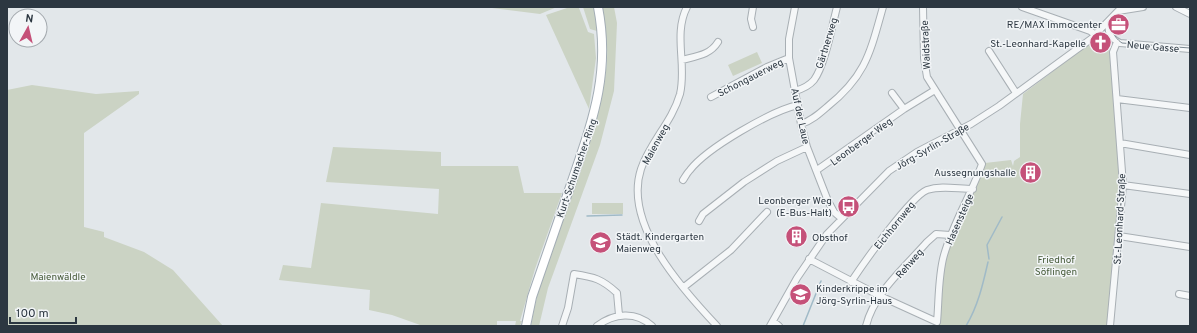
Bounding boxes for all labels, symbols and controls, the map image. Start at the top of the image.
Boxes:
north arrow [8,8,48,48]
office icon: RE/MAX Immocenter [1105,11,1131,37]
text: N [24,12,34,27]
street label: Gärtnerweg [813,16,841,71]
place label: RE/MAX Immocenter [1007,19,1102,32]
street label: Waidstraße [919,20,934,70]
church icon: St.-Leonhard-Kapelle [1088,30,1114,56]
place label: St.-Leonhard-Kapelle [990,38,1086,51]
street label: Neue Gasse [1126,39,1180,56]
street label: Schongauerweg [716,56,786,100]
street label: Auf der Laue [787,87,812,146]
street label: Leonberger Weg [828,115,896,169]
street label: Kurt-Schumacher-Ring [554,117,600,220]
street label: Jörg-Syrlin-Straße [894,121,972,174]
street label: Maienweg [640,122,673,167]
building icon: Aussegnungshalle [1018,159,1044,185]
place label: Aussegnungshalle [934,167,1016,180]
street label: St.-Leonhard-Straße [1112,173,1129,265]
street label: Hasensteige [943,192,977,247]
bus stop icon: Leonberger Weg (E-Bus-Halt) [835,193,861,219]
place label: Leonberger Weg (E-Bus-Halt) [758,195,832,220]
street label: Eichhornweg [872,199,918,253]
building icon: Obsthof [784,224,810,250]
school or university icon: Städt. Kindergarten Maienweg [588,229,614,255]
place label: Städt. Kindergarten Maienweg [616,231,704,256]
place label: Obsthof [812,232,848,245]
street label: Rehweg [894,246,927,282]
park label: Friedhof Söflingen [1035,254,1077,279]
park label: Maienwäldle [30,271,86,284]
school or university icon: Kinderkrippe im Jörg-Syrlin-Haus [788,281,814,307]
place label: Kinderkrippe im Jörg-Syrlin-Haus [816,283,893,308]
scale bar [10,299,76,325]
text: 100 m [16,306,49,322]

